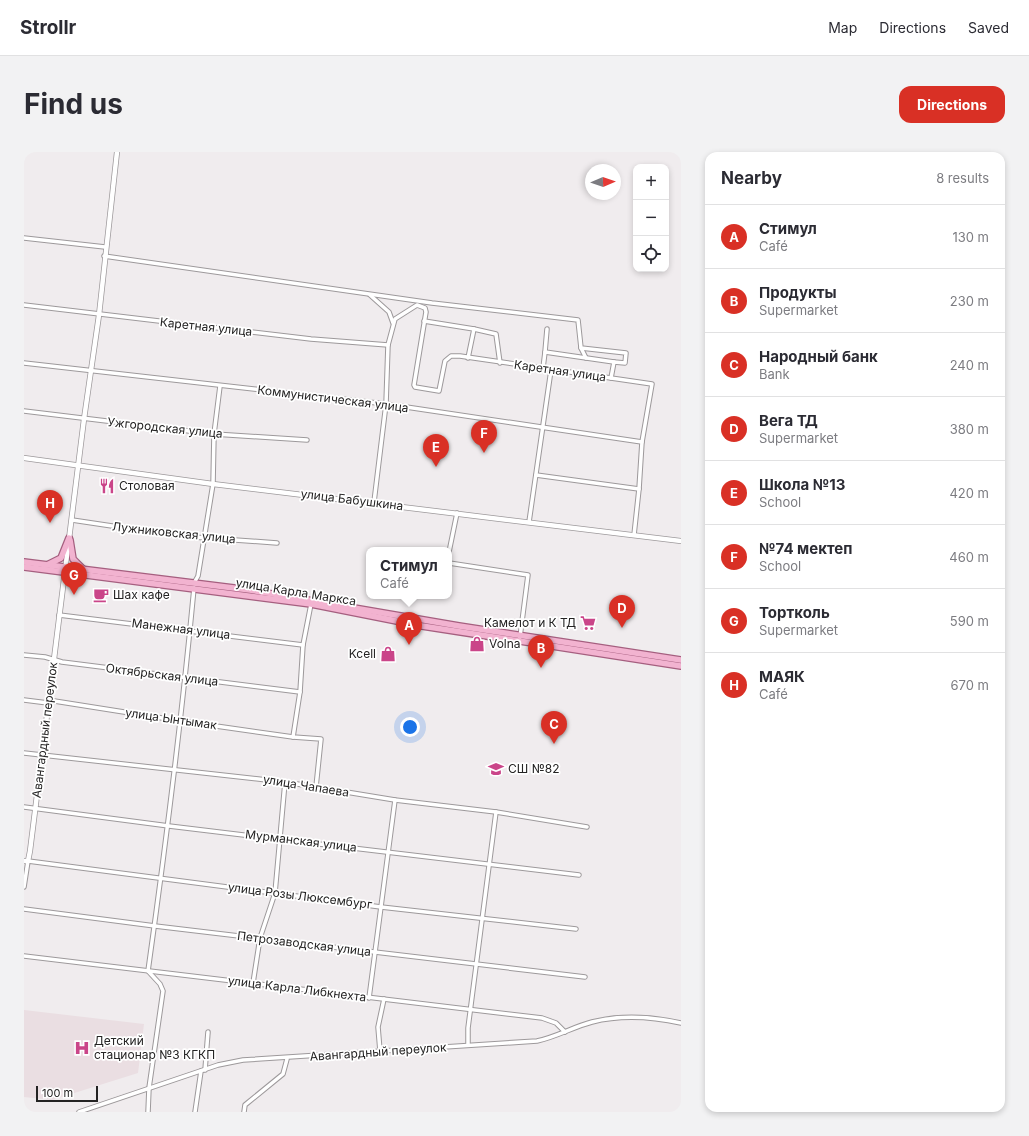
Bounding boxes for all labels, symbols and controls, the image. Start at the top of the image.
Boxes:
text: Strollr [20,16,76,39]
text: Map [828,19,857,36]
text: Directions [879,19,946,36]
text: Saved [968,19,1009,36]
button: Directions [899,86,1005,123]
text: Find us [24,87,123,121]
north arrow [585,164,621,200]
map controls [633,164,669,272]
button: + [633,164,669,200]
text: Nearby [721,168,782,188]
text: 8 results [936,170,989,186]
button: − [633,200,669,236]
text: Стимул [759,219,817,238]
text: A [729,229,739,245]
text: 130 m [952,229,989,245]
button: locate [633,236,669,272]
text: Café [759,238,788,254]
text: Продукты [759,283,837,302]
text: B [730,293,738,309]
text: 230 m [950,293,989,309]
text: Supermarket [759,302,838,318]
street label: Каретная улица [159,314,253,339]
text: Народный банк [759,347,878,366]
street label: Каретная улица [513,357,607,384]
text: C [729,357,739,373]
text: 240 m [950,357,989,373]
text: Bank [759,366,790,382]
street label: Коммунистическая улица [257,382,409,415]
text: Вега ТД [759,411,818,430]
street label: Ужгородская улица [107,414,223,441]
pin: F [471,420,497,453]
text: D [729,421,739,437]
text: 380 m [950,421,989,437]
text: Supermarket [759,430,838,446]
pin: E [423,434,449,467]
text: Школа №13 [759,475,845,494]
restaurant icon: Столовая [98,477,116,495]
place label: Столовая [119,478,175,493]
text: E [730,485,738,501]
text: 420 m [949,485,989,501]
street label: улица Бабушкина [300,486,404,513]
pin: H [37,490,63,523]
text: School [759,494,801,510]
street label: Лужниковская улица [112,519,237,546]
text: №74 мектеп [759,539,852,558]
popup [366,547,452,599]
text: F [730,549,738,565]
text: 460 m [949,549,989,565]
text: Стимул [380,556,438,575]
text: School [759,558,801,574]
pin: G [61,562,87,595]
street label: улица Карла Маркса [235,575,357,608]
text: Café [380,575,409,591]
cafe icon: Шах кафе [92,586,110,604]
place label: Шах кафе [113,587,170,602]
pin: D [609,595,635,628]
text: Тортколь [759,603,830,622]
pin: A [396,612,422,645]
text: G [729,613,739,629]
text: 590 m [950,613,989,629]
supermarket icon: Камелот и К ТД [579,614,597,632]
street label: Манежная улица [131,615,231,642]
place label: Камелот и К ТД [484,615,576,630]
text: Supermarket [759,622,838,638]
shop icon: Volna [468,635,486,653]
pin: B [528,635,554,668]
place label: Volna [489,636,521,651]
shop icon: Kcell [379,645,397,663]
place label: Kcell [349,646,376,661]
street label: Авангардный переулок [29,660,60,799]
street label: Октябрьская улица [105,660,219,689]
text: МАЯК [759,667,805,686]
text: H [729,677,739,693]
text: 670 m [951,677,989,693]
text: Café [759,686,788,702]
street label: улица Ынтымак [124,705,218,732]
pin: C [541,711,567,744]
your location [400,717,420,737]
school or university icon: СШ №82 [487,760,505,778]
place label: СШ №82 [508,761,559,776]
street label: улица Чапаева [262,771,350,800]
street label: Мурманская улица [244,826,358,855]
street label: улица Розы Люксембург [227,879,373,912]
street label: Петрозаводская улица [236,928,372,959]
street label: улица Карла Либкнехта [227,973,367,1004]
place label: Детский стационар №3 КГКП [94,1033,215,1062]
hospital icon: Детский стационар №3 КГКП [73,1039,91,1057]
street label: Авангардный переулок [309,1039,447,1064]
scale bar [36,1084,98,1103]
text: 100 m [42,1086,73,1100]

